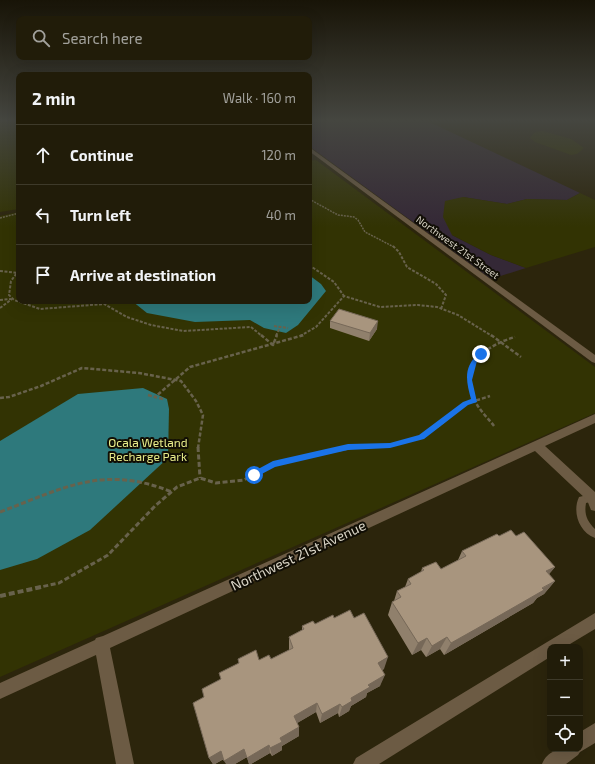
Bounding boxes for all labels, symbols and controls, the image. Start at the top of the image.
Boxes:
search box [16,16,312,60]
icon: search [30,27,52,49]
text: Search here [62,29,143,47]
text: 2 min [32,88,75,108]
text: Walk · 160 m [223,90,296,106]
icon: ahead [32,144,54,166]
text: Continue [70,146,133,164]
text: 120 m [261,147,296,163]
icon: left [32,204,54,226]
text: Turn left [70,206,131,224]
text: 40 m [266,207,296,223]
street label: Northwest 21st Street [414,213,502,281]
icon: arrive [32,264,54,286]
text: Arrive at destination [70,266,216,284]
route end [472,345,490,363]
park label: Ocala Wetland Recharge Park [108,435,188,463]
route start [245,466,263,484]
street label: Northwest 21st Avenue [228,516,368,594]
map controls [547,644,583,752]
button: + [547,644,583,680]
button: − [547,680,583,716]
button: locate [547,716,583,752]

